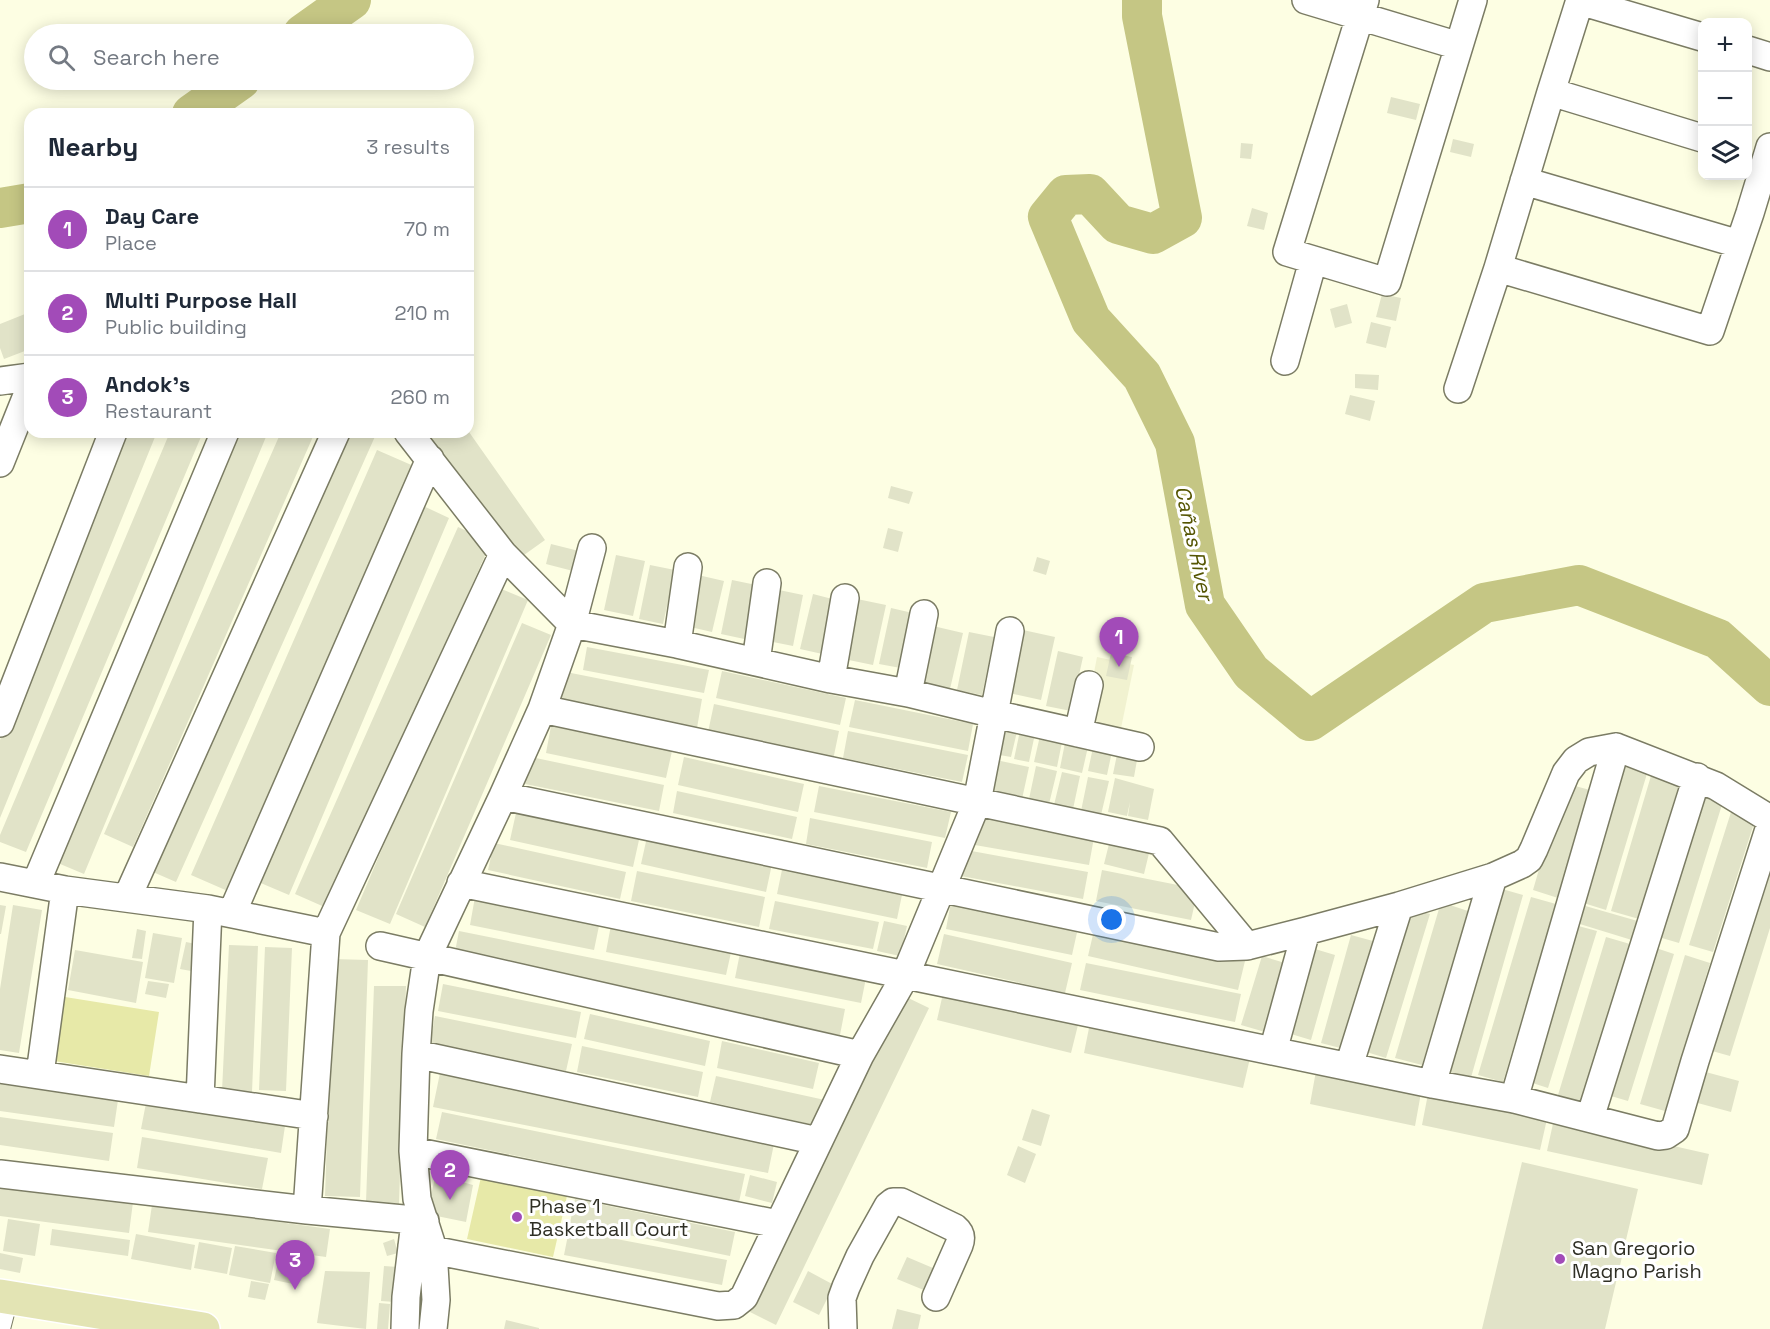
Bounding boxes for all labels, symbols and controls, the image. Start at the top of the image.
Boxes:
map controls [1698,18,1752,180]
button: + [1698,18,1752,72]
search box [24,24,474,90]
icon: search [45,41,78,74]
text: Search here [93,43,220,71]
button: − [1698,72,1752,126]
button: layers [1698,126,1752,180]
text: Nearby [48,130,138,164]
text: 3 results [366,134,450,160]
text: Day Care [105,202,199,230]
text: 1 [63,216,72,242]
text: 70 m [404,216,450,242]
text: Place [105,230,157,256]
text: Multi Purpose Hall [105,286,297,314]
text: 2 [62,300,73,326]
text: 210 m [394,300,450,326]
text: Public building [105,314,247,340]
text: Andok's [105,370,190,398]
text: 3 [61,384,74,410]
text: 260 m [391,384,450,410]
text: Restaurant [105,398,212,424]
water label: Cañas River [1169,483,1220,605]
pin: 1 [1100,618,1138,667]
your location [1097,905,1126,934]
pin: 2 [430,1150,470,1200]
place label: Phase 1 Basketball Court [529,1193,689,1242]
marker: Phase 1 Basketball Court [510,1210,524,1224]
place label: San Gregorio Magno Parish [1572,1235,1702,1284]
pin: 3 [276,1240,314,1290]
marker: San Gregorio Magno Parish [1553,1252,1567,1266]

